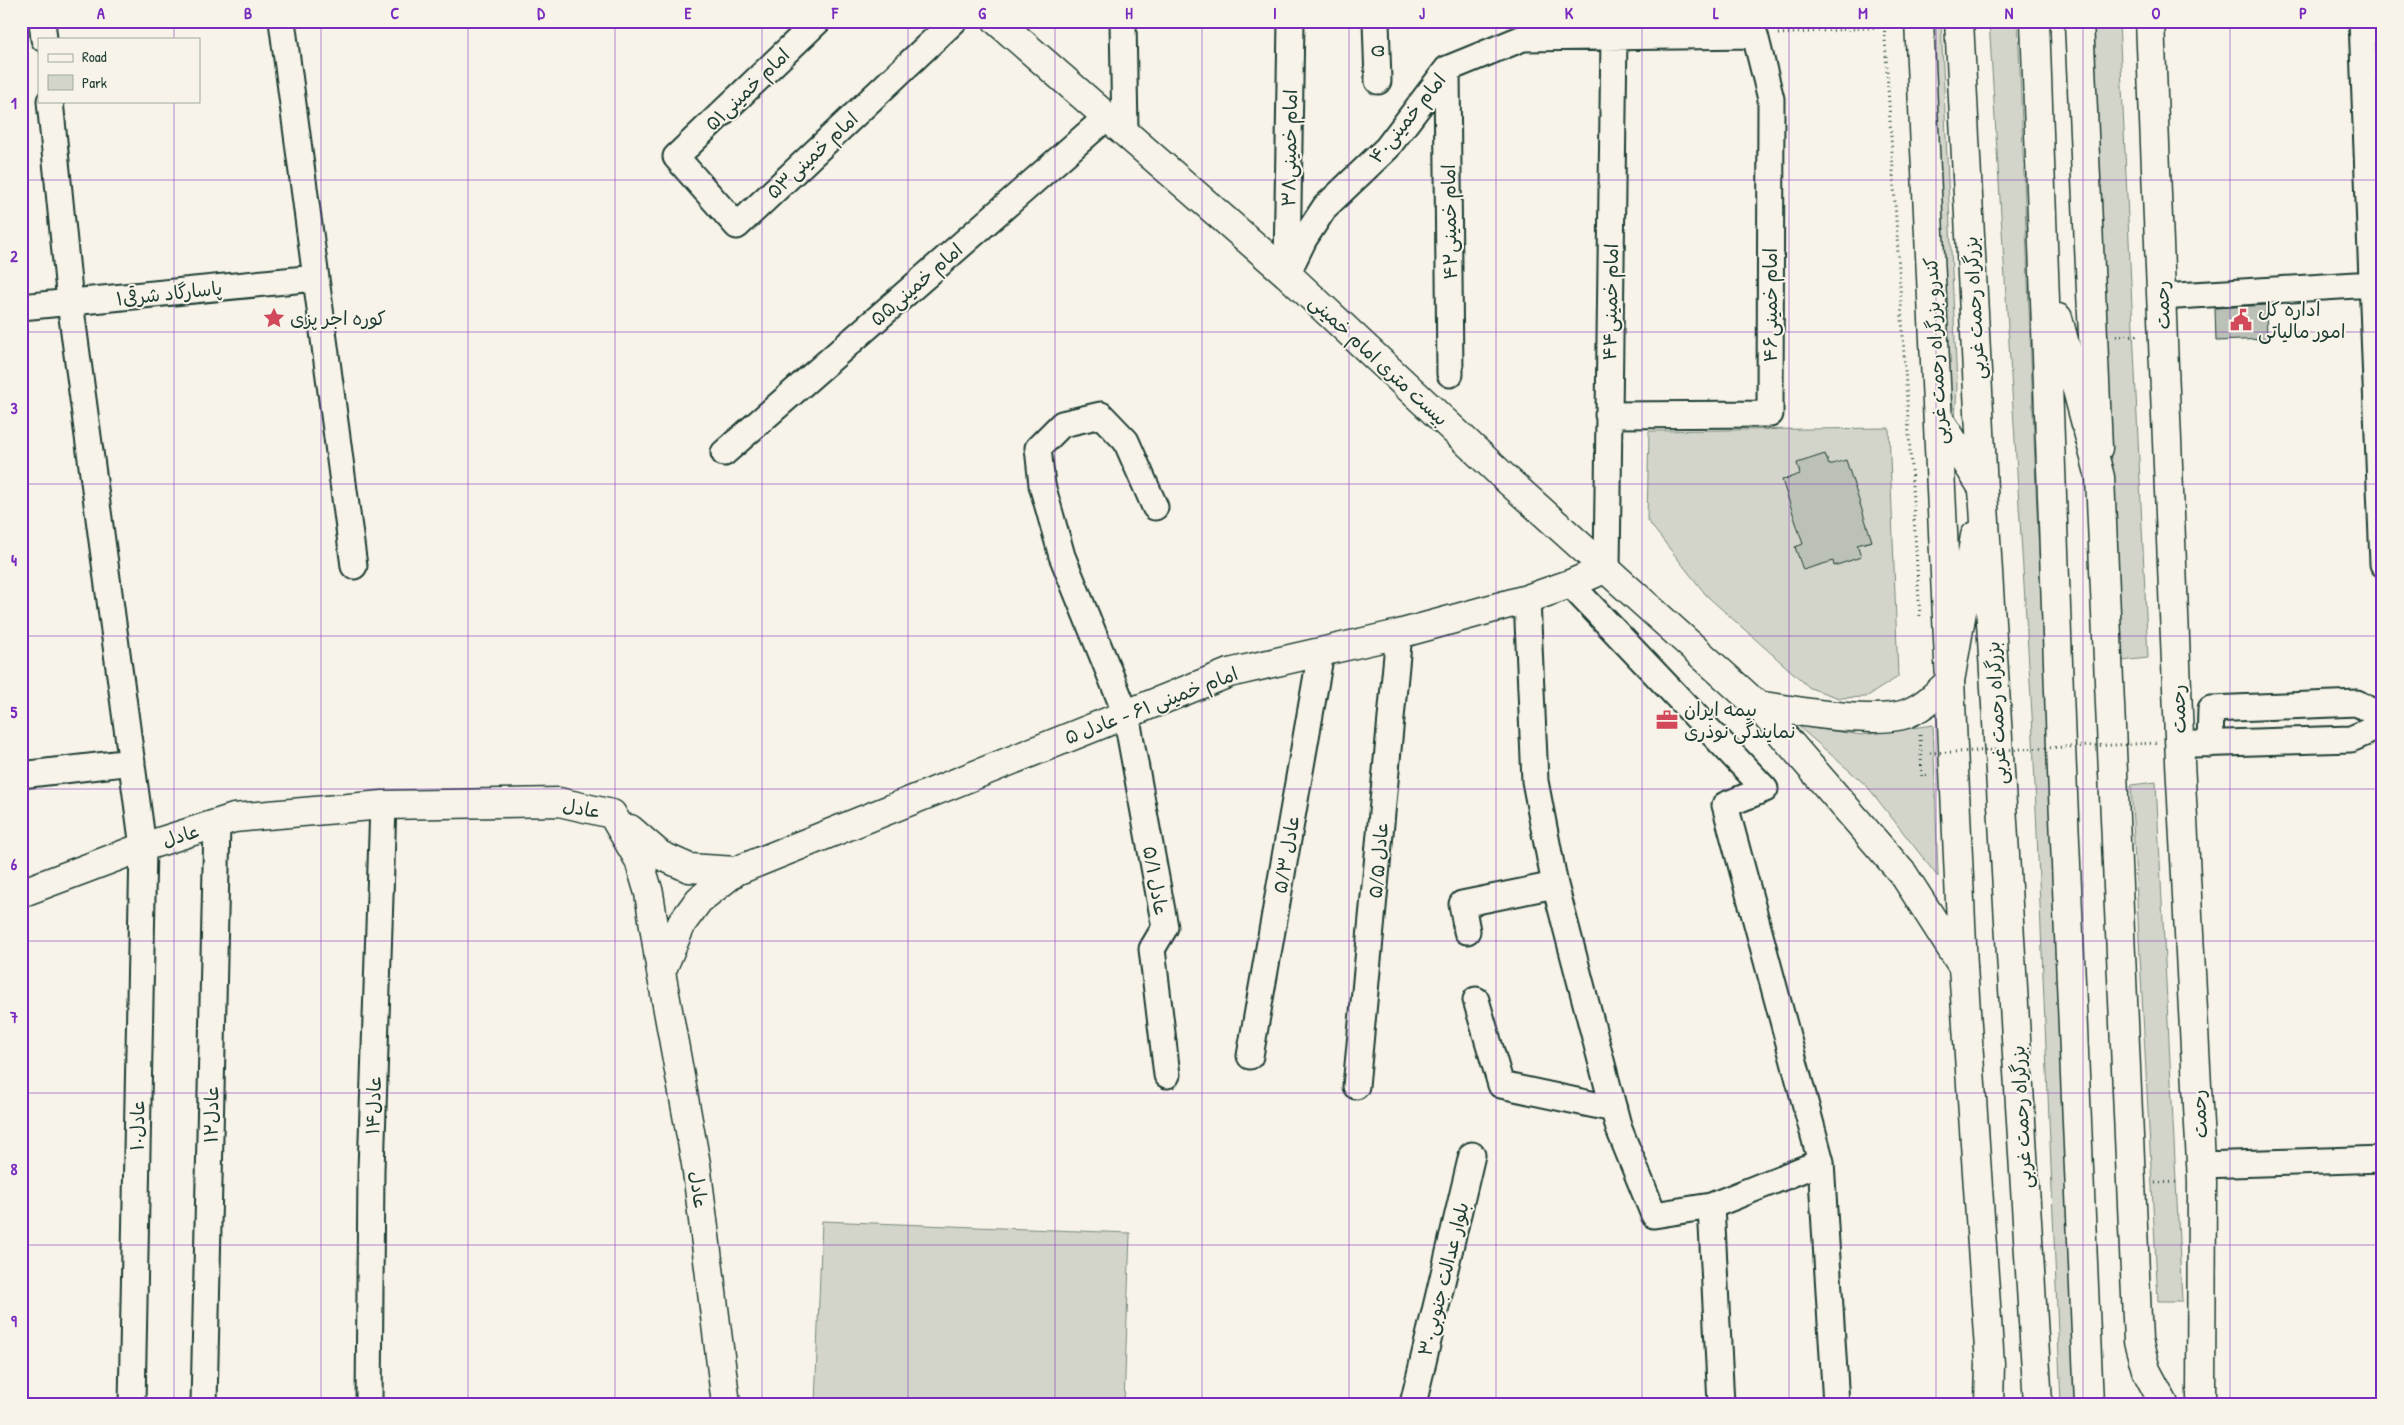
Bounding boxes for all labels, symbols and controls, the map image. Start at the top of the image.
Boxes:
text: A [97,2,105,24]
text: B [244,2,252,24]
text: C [391,2,400,24]
text: D [537,2,545,24]
text: E [684,2,692,24]
text: F [831,2,839,24]
text: G [978,2,986,24]
text: H [1125,2,1133,24]
text: I [1273,2,1277,24]
text: J [1419,2,1425,24]
text: K [1565,2,1574,24]
text: L [1713,2,1719,24]
text: M [1858,2,1868,24]
text: N [2005,2,2014,24]
text: O [2152,2,2161,24]
text: P [2299,2,2307,24]
legend [38,38,200,102]
street label: امام خمینی۵۱ [699,42,797,138]
street label: ۵ [1364,44,1390,58]
text: Road [82,46,107,67]
street label: امام خمینی۴۰ [1363,67,1453,170]
text: Park [82,72,107,93]
street label: امام خمینی۳۸ [1275,89,1305,207]
text: 1 [11,92,17,114]
street label: امام خمینی۵۳ [760,106,865,206]
street label: امام خمینی۴۲ [1435,164,1465,280]
street label: بزرگراه رحمت غربی [1957,236,1991,380]
street label: امام خمینی۵۵ [864,237,969,333]
street label: ۴۴امام خمینی [1596,243,1626,361]
text: 2 [10,245,18,267]
street label: امام خمینی۴۶ [1757,248,1785,362]
street label: کندرو بزرگراه رحمت غربی [1917,257,1953,445]
street label: پاسارگاد شرقی۱ [115,275,223,311]
street label: رحمت [2148,280,2176,330]
street label: بیست متری امام خمینی [1302,289,1454,433]
place label: اداره کل امور مالیاتی [2258,296,2345,344]
place icon: کوره اجر پزی [261,305,287,331]
place label: کوره اجر پزی [290,305,386,331]
public building icon: اداره کل امور مالیاتی [2228,307,2254,333]
text: 3 [10,397,18,419]
text: 4 [11,549,17,571]
street label: بزرگراه رحمت غربی [1979,641,2013,785]
street label: امام خمینی ۶۱ - عادل ۵ [1060,660,1242,752]
street label: رحمت [2164,684,2192,734]
place label: بیمه ایران نمایندگی نوذری [1684,696,1795,744]
text: 5 [11,701,18,723]
office icon: بیمه ایران نمایندگی نوذری [1654,707,1680,733]
street label: عادل [561,792,603,824]
street label: عادل ۵/۳ [1266,813,1306,895]
street label: عادل [159,817,203,853]
street label: عادل ۵/۵ [1362,820,1394,900]
street label: عادل ۵/۱ [1137,844,1175,918]
text: 6 [11,853,18,875]
text: 7 [9,1006,18,1028]
street label: بزرگراه رحمت غربی [2004,1045,2038,1189]
street label: عادل۱۴ [359,1075,387,1135]
street label: عادل۱۲ [197,1085,225,1143]
street label: رحمت [2185,1089,2213,1139]
street label: عادل۱۰ [124,1099,150,1151]
text: 8 [11,1158,18,1180]
street label: عادل [684,1169,714,1211]
street label: بلوار عدالت جنوبی۳۰ [1411,1199,1475,1359]
text: 9 [11,1310,17,1332]

